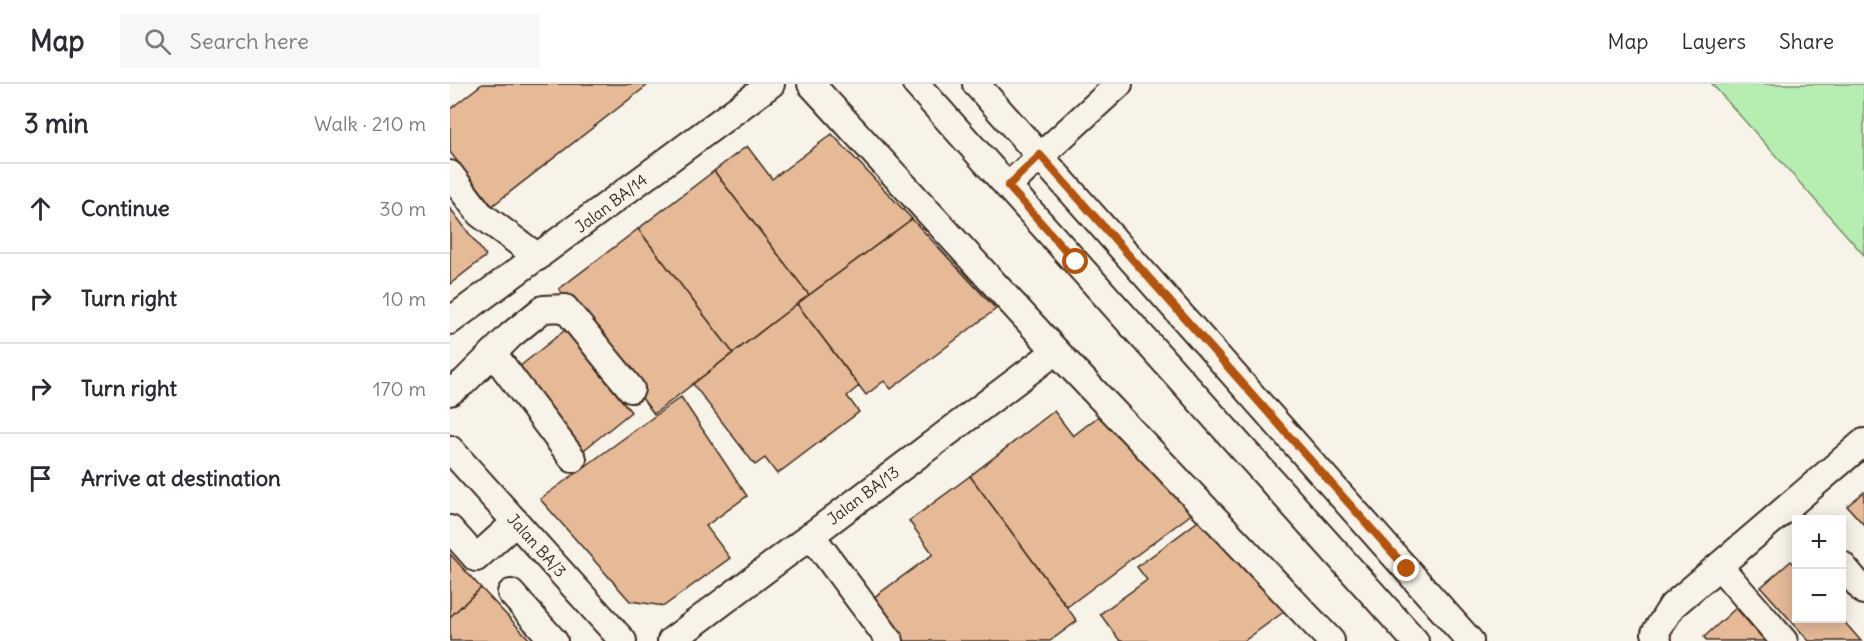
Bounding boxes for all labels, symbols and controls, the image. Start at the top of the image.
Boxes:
search box [120,14,540,68]
text: Map [30,23,84,59]
icon: search [141,25,174,58]
text: Search here [189,27,309,55]
text: Map [1608,28,1648,55]
text: Layers [1681,28,1746,55]
text: Share [1779,28,1834,55]
text: 3 min [24,107,89,140]
text: Walk · 210 m [314,111,426,136]
street label: Jalan BA/14 [571,169,651,237]
icon: ahead [24,192,57,225]
text: Continue [81,194,170,222]
text: 30 m [379,196,426,221]
route start [1062,248,1088,274]
icon: right [24,282,57,315]
text: Turn right [81,284,177,312]
text: 10 m [383,286,426,311]
icon: right [24,372,57,405]
text: Turn right [81,374,177,402]
text: 170 m [373,376,426,401]
street label: Jalan BA/13 [823,461,903,529]
icon: arrive [24,462,57,495]
text: Arrive at destination [81,464,281,492]
street label: Jalan BA/3 [503,509,571,581]
map controls [1792,515,1846,623]
button: + [1792,515,1846,569]
route end [1393,555,1419,581]
button: − [1792,569,1846,623]

